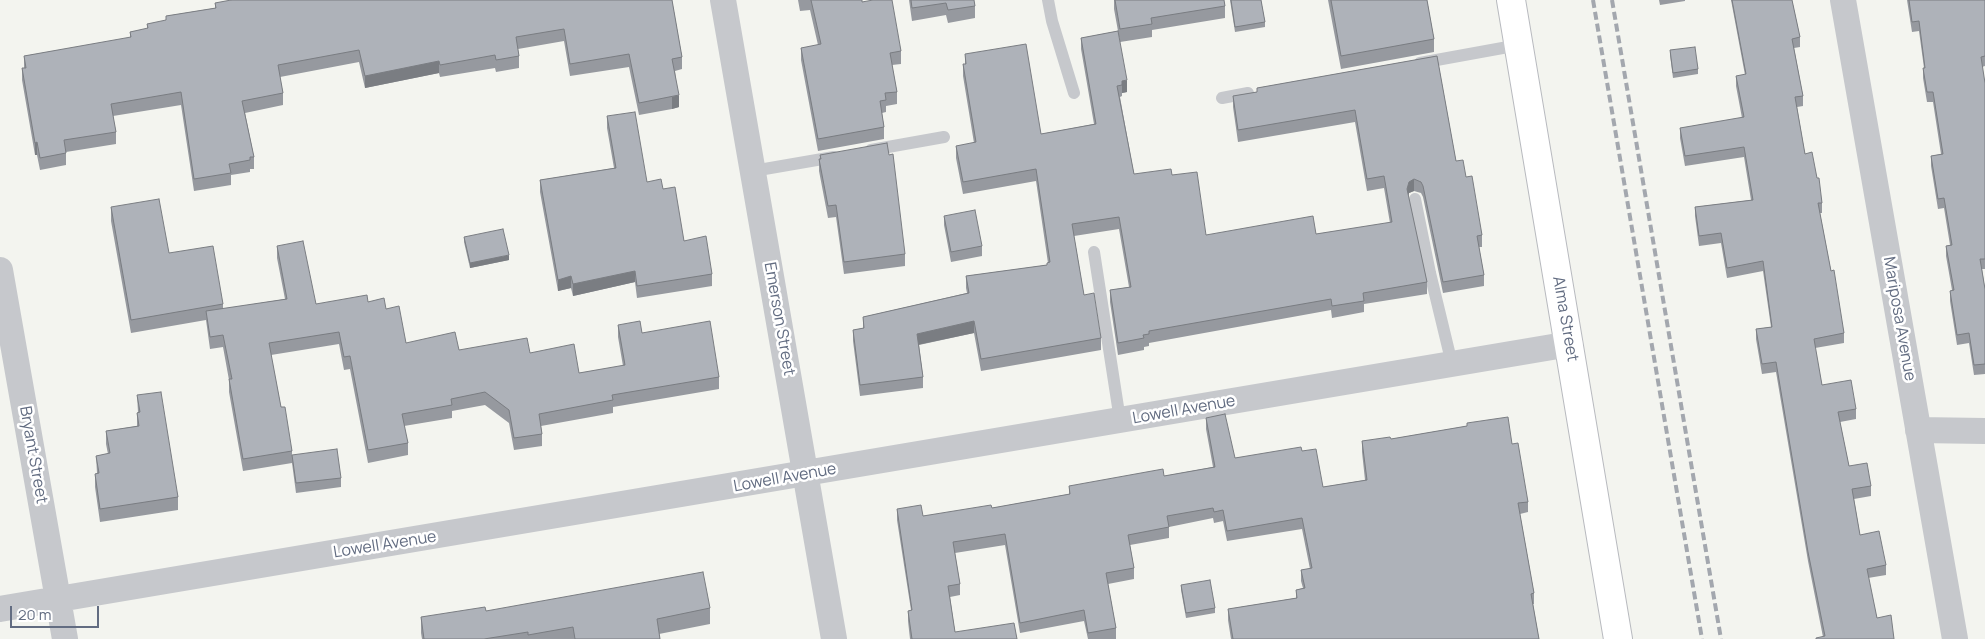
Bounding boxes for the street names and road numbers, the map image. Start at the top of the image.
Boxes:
street label: Mariposa Avenue [1879,255,1919,383]
street label: Emerson Street [760,261,798,377]
street label: Alma Street [1548,275,1582,363]
street label: Lowell Avenue [1131,392,1237,428]
street label: Bryant Street [15,405,51,505]
street label: Lowell Avenue [732,460,838,496]
street label: Lowell Avenue [332,527,438,563]

